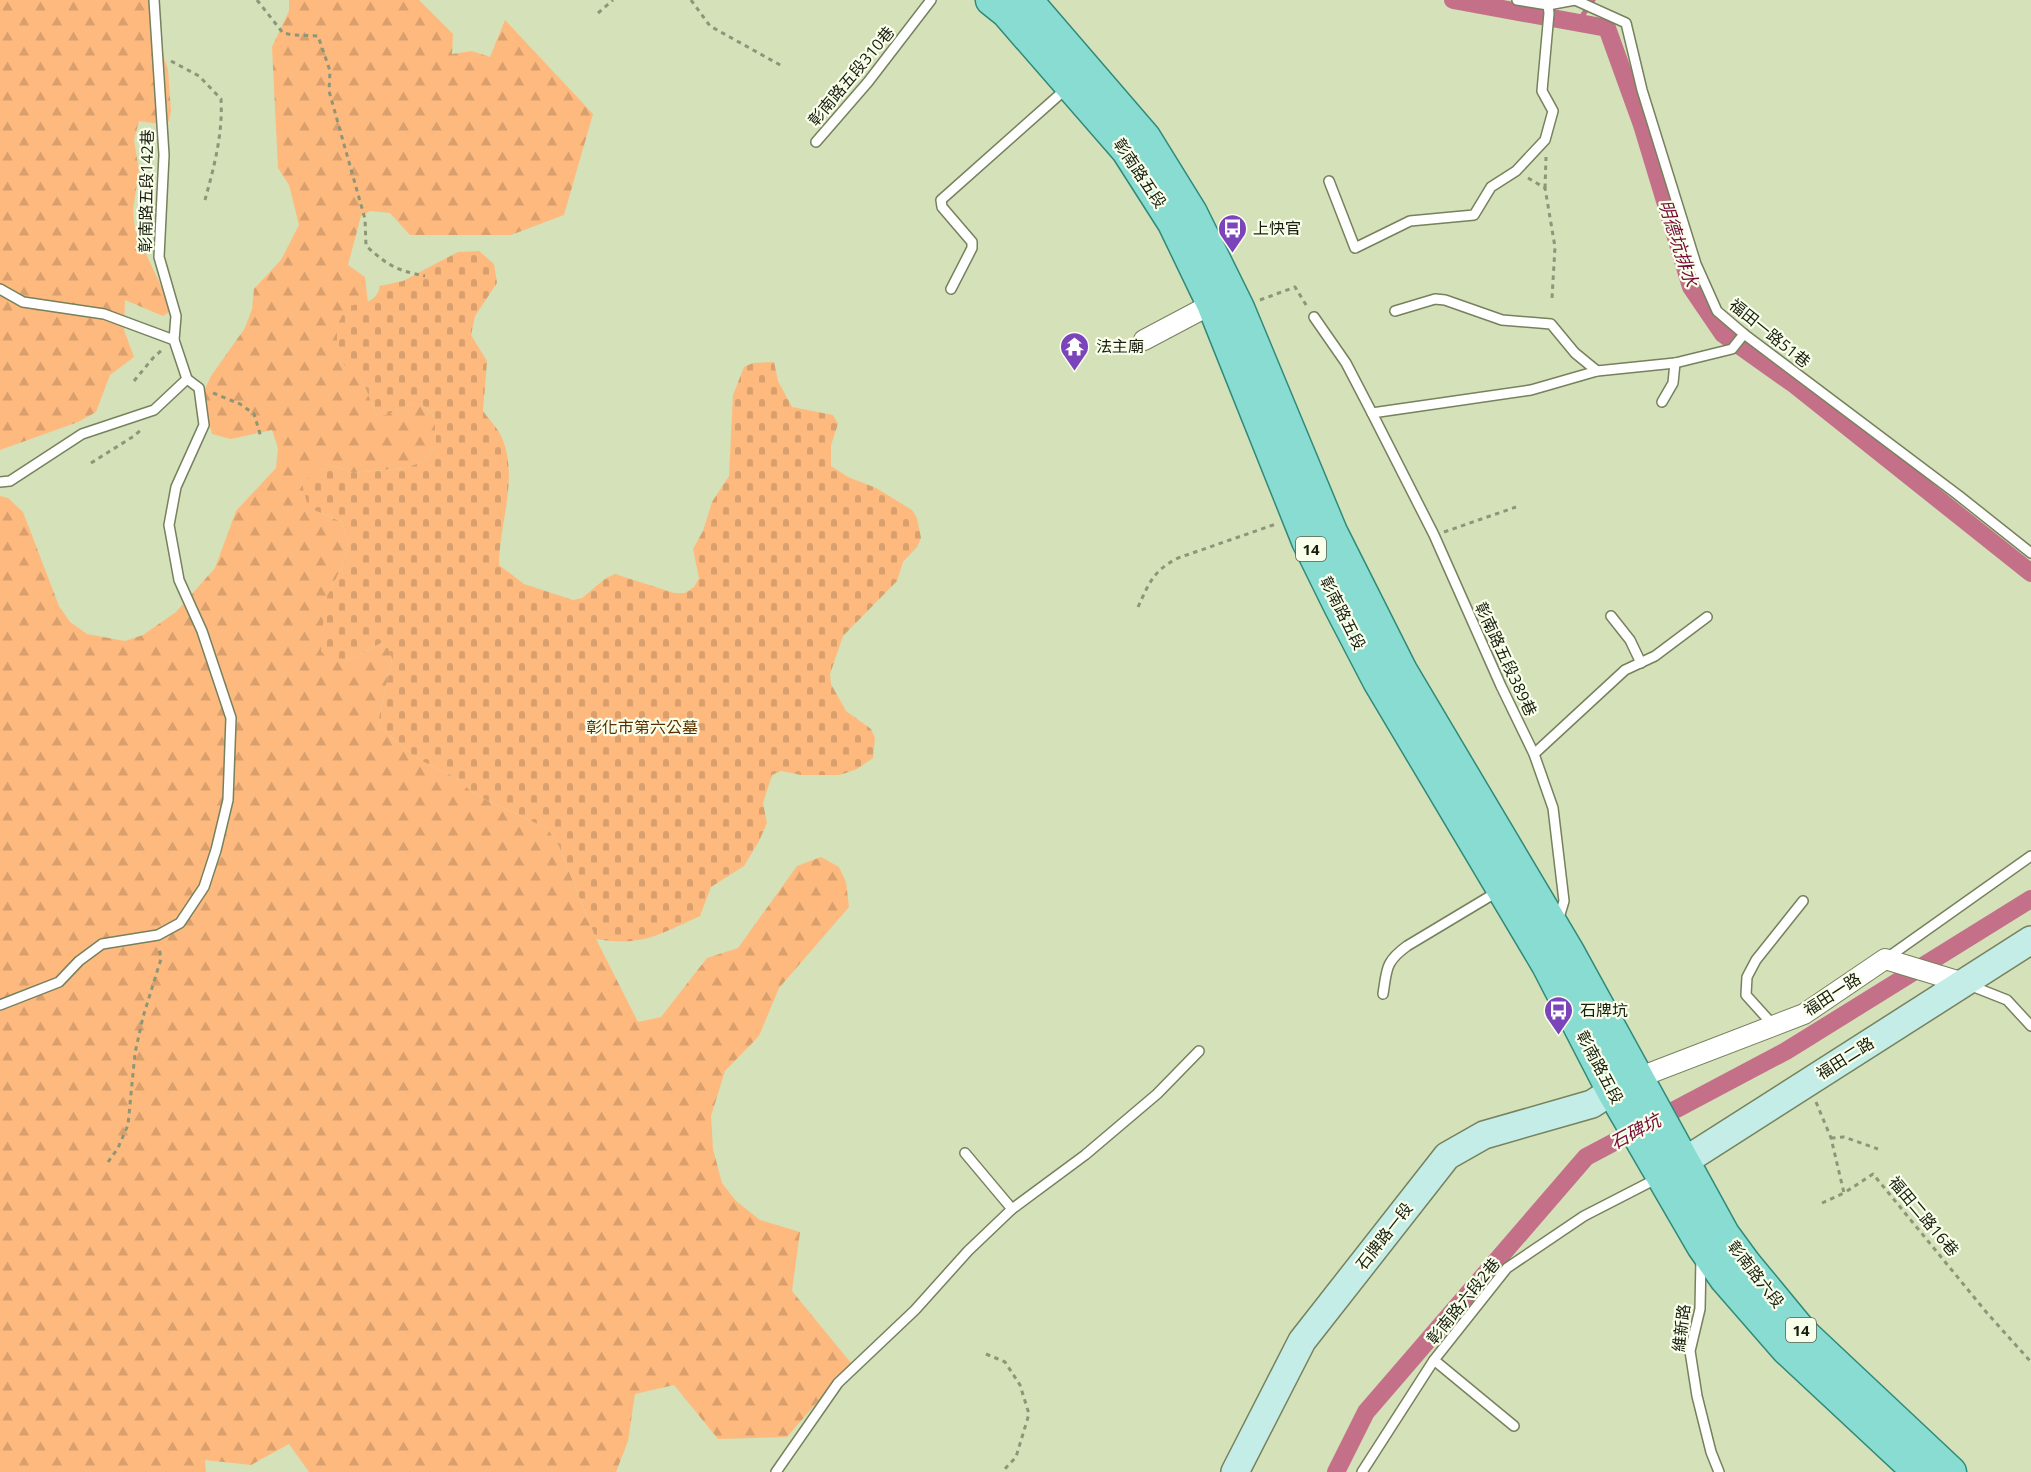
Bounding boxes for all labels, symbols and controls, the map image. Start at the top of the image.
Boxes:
street label: 彰南路五段310巷 [803,22,899,130]
street label: 彰南路五段142巷 [134,129,158,253]
street label: 彰南路五段 [1109,134,1171,212]
water label: 明德坑排水 [1654,196,1705,290]
bus stop icon: 上快官 [1216,212,1248,254]
place label: 上快官 [1253,217,1301,239]
street label: 福田一路51巷 [1725,294,1815,372]
temple icon: 法主廟 [1059,330,1091,372]
place label: 法主廟 [1096,335,1144,357]
road number: 14 [1296,537,1326,561]
street label: 彰南路五段 [1315,572,1371,654]
street label: 彰南路五段389巷 [1470,598,1542,720]
park label: 彰化市第六公墓 [586,716,698,738]
street label: 福田一路 [1799,967,1865,1021]
bus stop icon: 石牌坑 [1543,994,1575,1036]
place label: 石牌坑 [1580,999,1628,1021]
street label: 彰南路五段 [1572,1027,1628,1107]
street label: 福田二路 [1812,1032,1878,1084]
water label: 石碑坑 [1606,1106,1667,1154]
street label: 福田二路16巷 [1884,1171,1964,1261]
street label: 石牌路一段 [1351,1198,1417,1274]
street label: 彰南路六段 [1723,1236,1789,1312]
street label: 彰南路六段2巷 [1421,1253,1505,1349]
street label: 維新路 [1667,1303,1695,1353]
road number: 14 [1786,1318,1816,1342]

